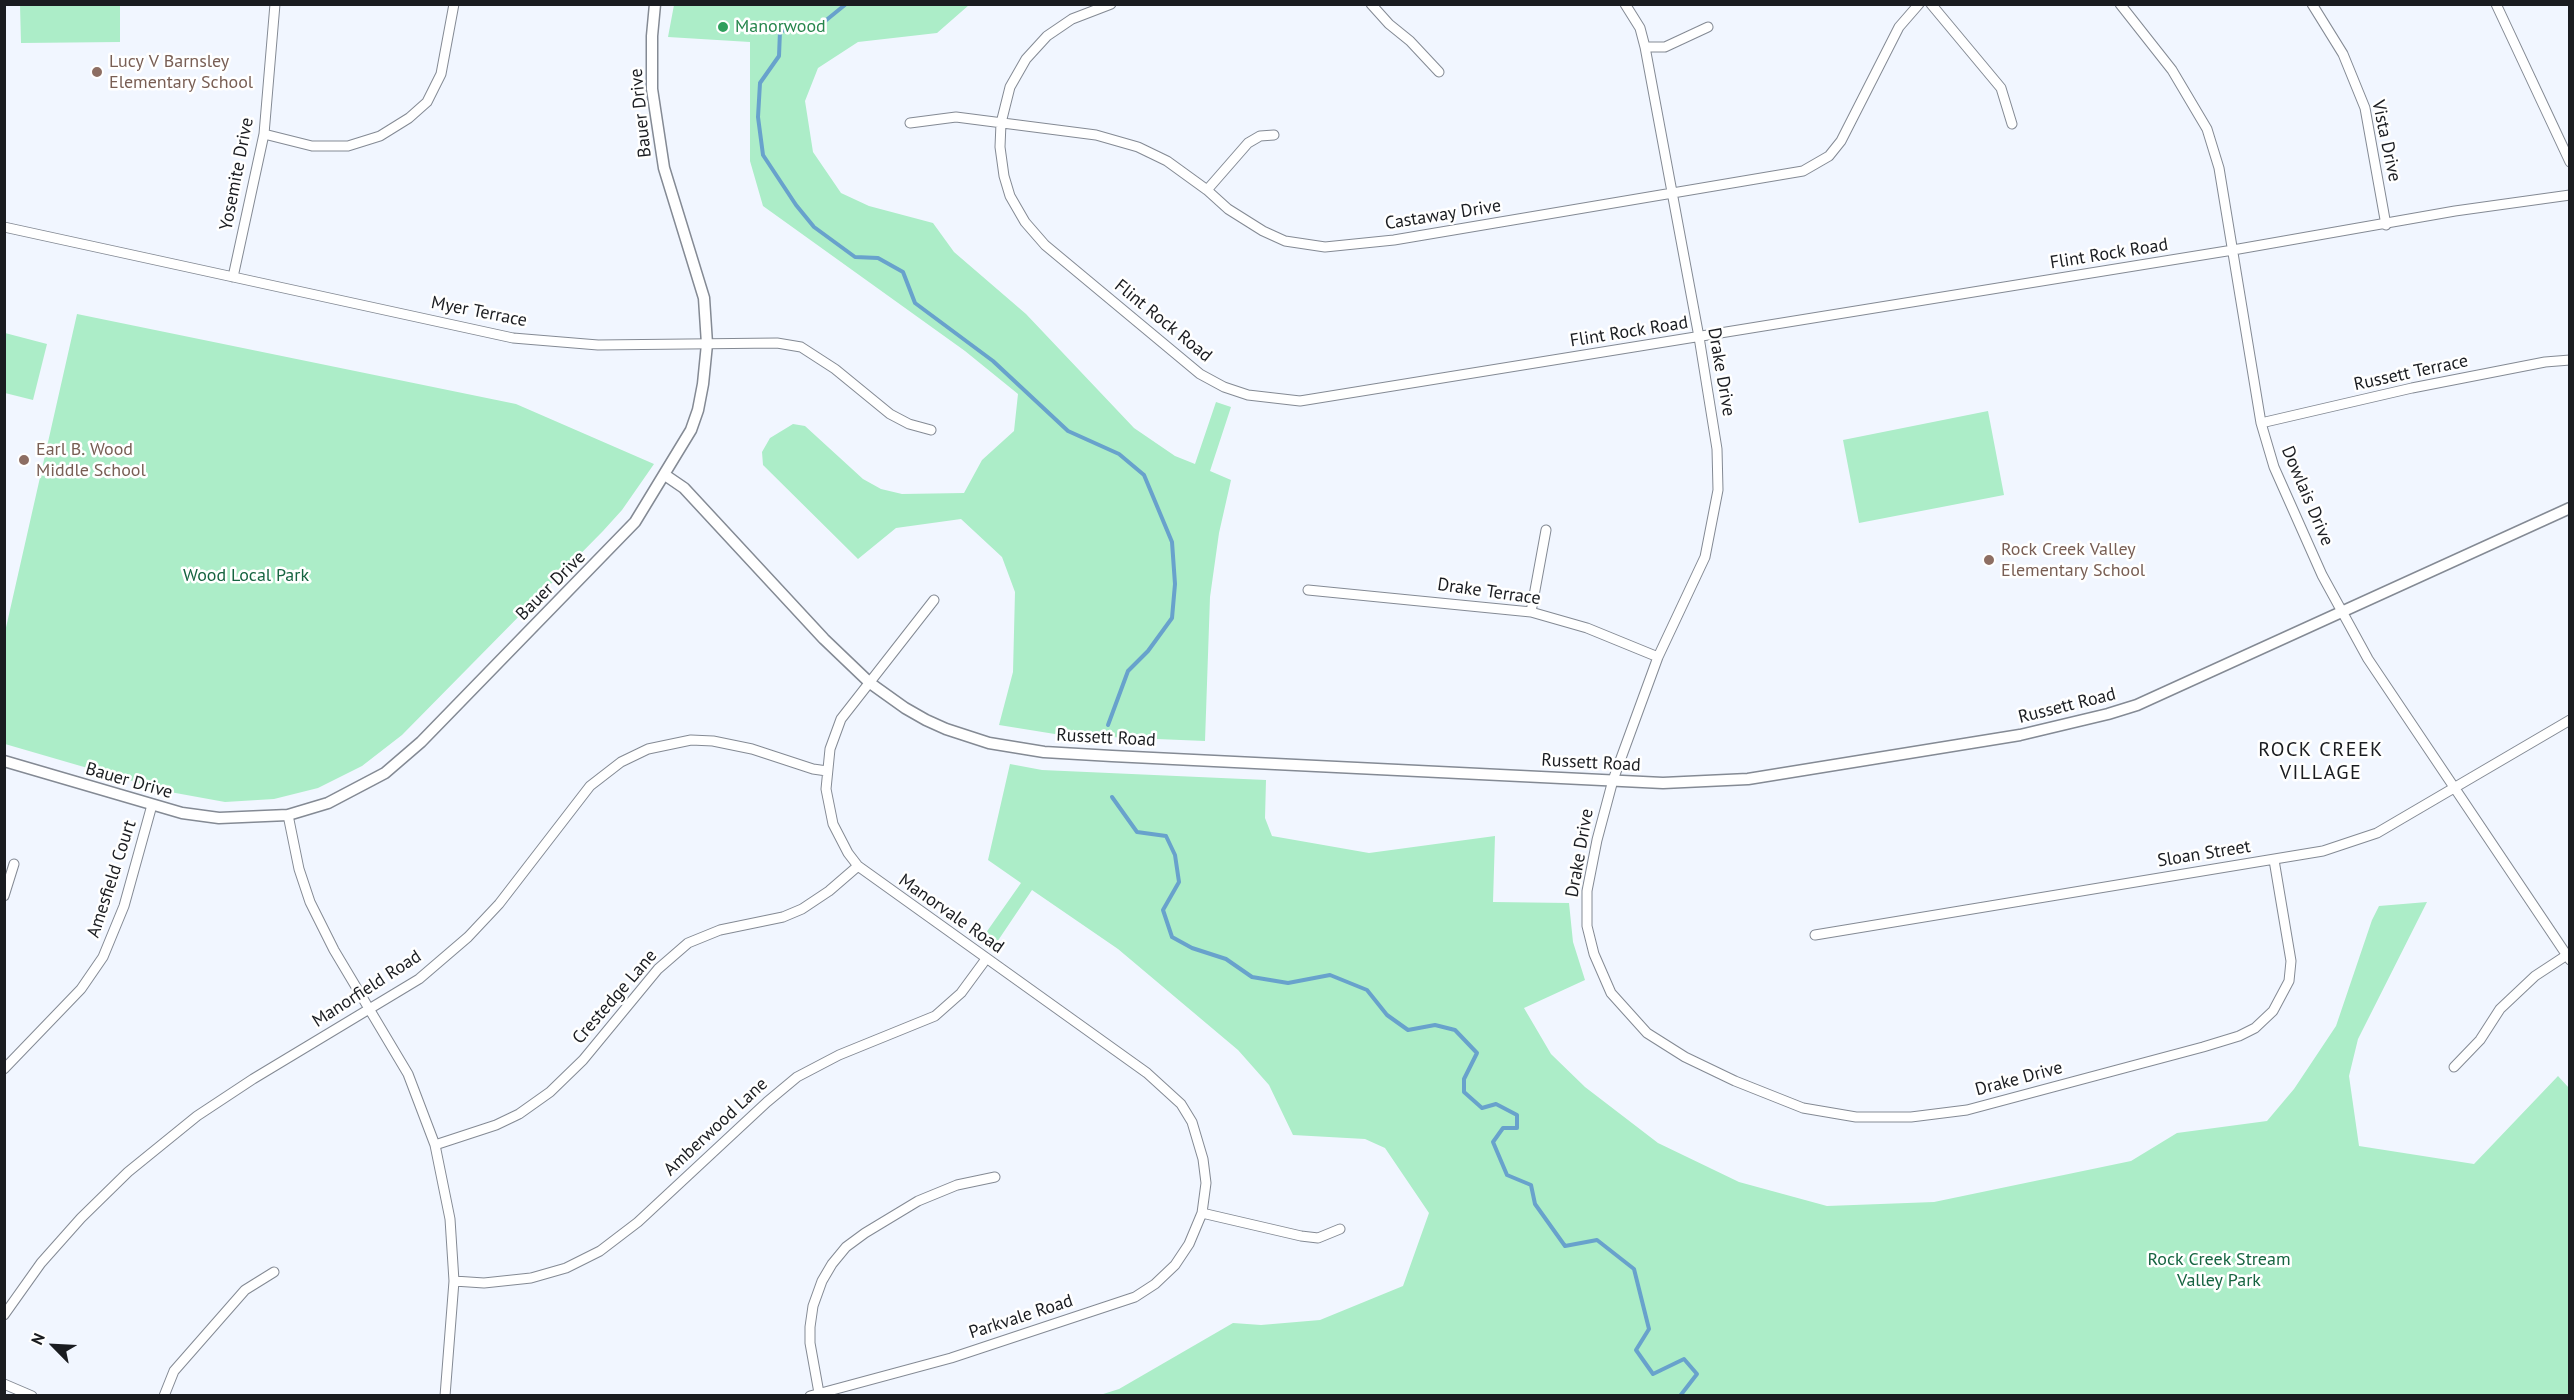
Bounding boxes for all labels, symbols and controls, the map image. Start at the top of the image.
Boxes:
place label: Manorwood [735,16,826,38]
marker: Manorwood [716,20,730,34]
place label: Lucy V Barnsley Elementary School [109,51,253,94]
marker: Lucy V Barnsley Elementary School [90,65,104,79]
street label: Bauer Drive [626,67,656,159]
street label: Vista Drive [2367,98,2405,184]
street label: Yosemite Drive [215,116,259,232]
street label: Castaway Drive [1383,195,1503,235]
street label: Flint Rock Road [2048,234,2170,274]
street label: Flint Rock Road [1110,275,1216,367]
street label: Myer Terrace [429,292,529,332]
street label: Flint Rock Road [1568,312,1690,352]
street label: Drake Drive [1703,326,1739,418]
street label: Russett Terrace [2352,350,2470,396]
place label: Earl B. Wood Middle School [36,439,146,482]
street label: Dowlais Drive [2276,443,2338,549]
marker: Earl B. Wood Middle School [17,453,31,467]
place label: Rock Creek Valley Elementary School [2001,539,2145,582]
street label: Bauer Drive [512,547,590,625]
marker: Rock Creek Valley Elementary School [1982,553,1996,567]
park label: Wood Local Park [183,565,309,587]
street label: Drake Terrace [1436,574,1542,610]
street label: Russett Road [2016,683,2118,729]
street label: Russett Road [1056,725,1156,751]
district label: ROCK CREEK VILLAGE [2258,738,2384,785]
street label: Russett Road [1541,750,1641,776]
street label: Bauer Drive [83,758,175,804]
street label: Drake Drive [1562,807,1598,899]
street label: Amesfield Court [83,818,141,940]
street label: Sloan Street [2156,836,2252,872]
street label: Manorvale Road [894,870,1008,958]
street label: Crestedge Lane [568,945,662,1049]
street label: Manorfield Road [308,946,426,1032]
street label: Drake Drive [1973,1057,2065,1101]
street label: Amberwood Lane [660,1073,772,1181]
park label: Rock Creek Stream Valley Park [2147,1249,2291,1292]
street label: Parkvale Road [966,1290,1076,1344]
north arrow [24,1316,84,1376]
text: N [26,1330,49,1348]

